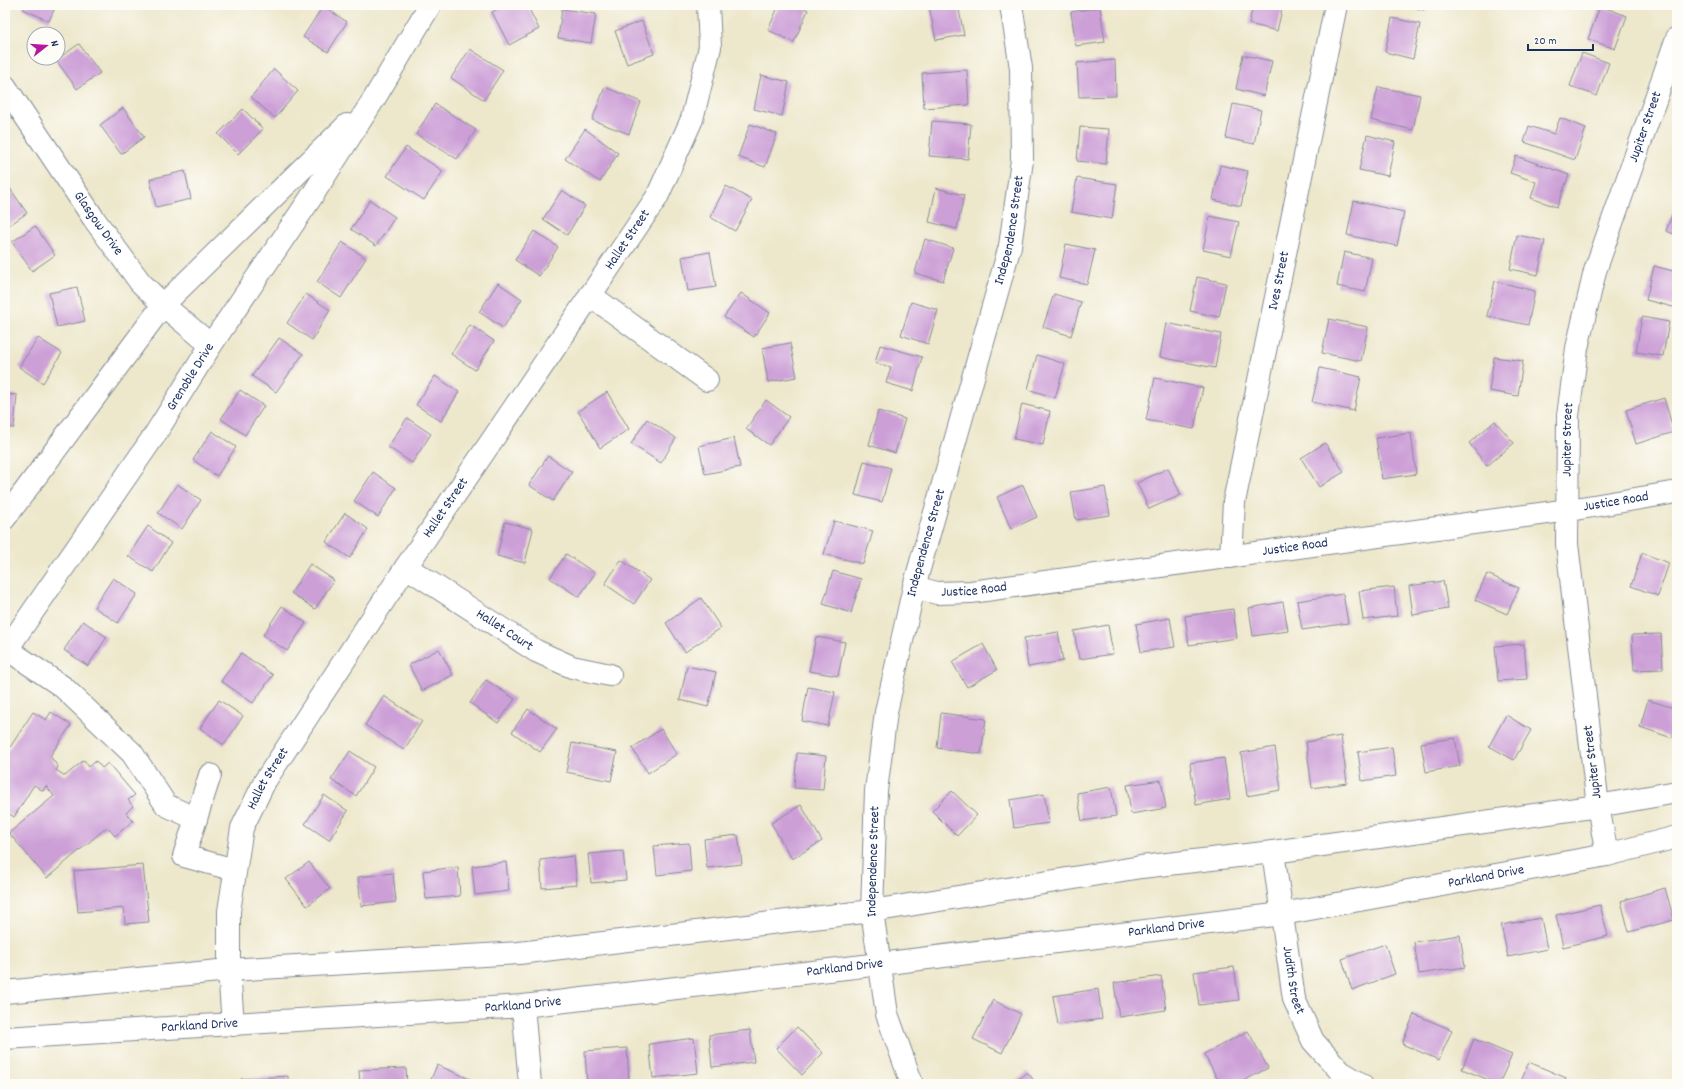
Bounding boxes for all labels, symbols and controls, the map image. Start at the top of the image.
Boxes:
north arrow [26,26,66,66]
scale bar [1528,26,1593,52]
text: 20 m [1534,33,1557,50]
text: N [45,39,62,49]
street label: Jupiter Street [1624,89,1667,165]
street label: Independence Street [990,174,1030,287]
street label: Glasgow Drive [68,187,128,260]
street label: Hallet Street [600,206,656,274]
street label: Ives Street [1264,250,1295,312]
street label: Grenoble Drive [162,339,220,415]
street label: Jupiter Street [1558,401,1580,477]
street label: Hallet Street [418,474,474,542]
street label: Independence Street [902,487,951,599]
street label: Justice Road [1582,487,1650,517]
street label: Justice Road [1261,533,1329,562]
street label: Justice Road [941,577,1008,603]
street label: Hallet Court [472,605,537,656]
street label: Jupiter Street [1579,724,1607,800]
street label: Hallet Street [242,744,294,813]
street label: Independence Street [862,806,885,918]
street label: Parkland Drive [1446,860,1526,894]
street label: Parkland Drive [1127,914,1206,943]
street label: Judith Street [1277,945,1310,1018]
street label: Parkland Drive [805,954,884,983]
street label: Parkland Drive [484,992,562,1018]
street label: Parkland Drive [161,1014,239,1038]

